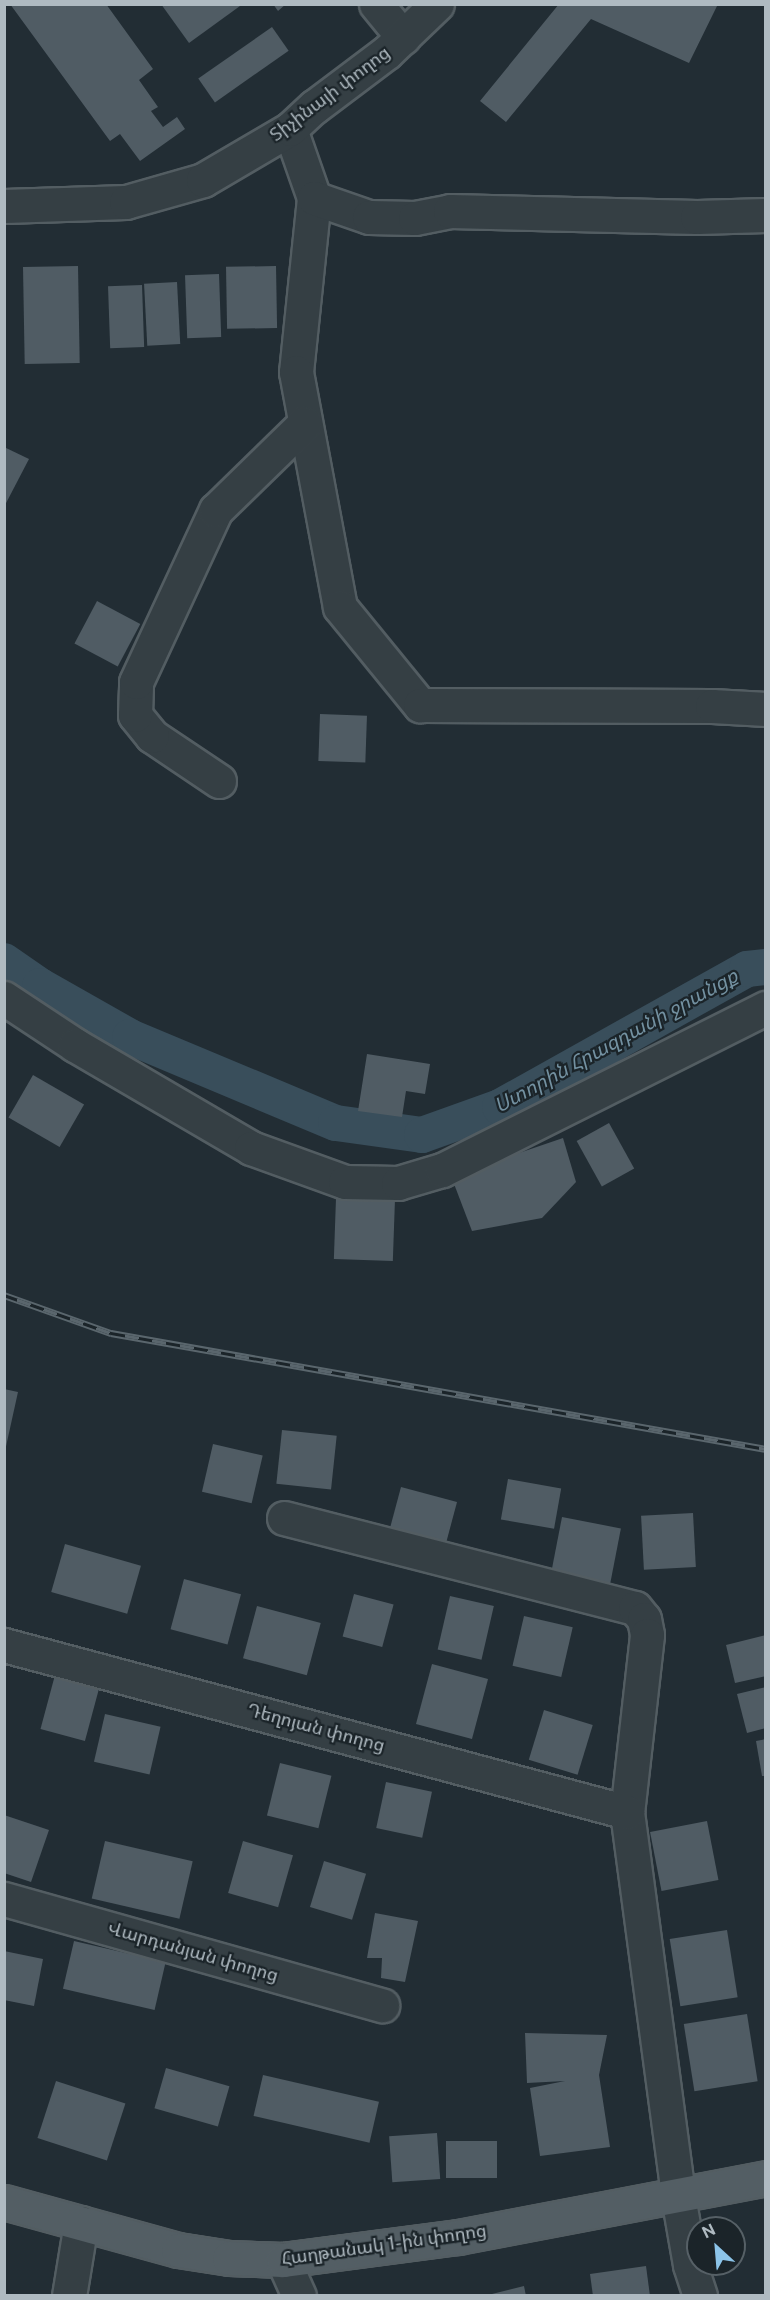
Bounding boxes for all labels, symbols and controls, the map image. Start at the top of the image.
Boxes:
street label: Տիչինայի փողոց [266,42,394,146]
water label: Ստորին Հրազդանի ջրանցք [490,964,742,1118]
street label: Դեղոյան փողոց [245,1699,387,1757]
street label: Վարդանյան փողոց [105,1917,281,1987]
north arrow [686,2216,746,2276]
street label: Հաղթանակ 1-ին փողոց [280,2220,488,2270]
text: N [699,2220,719,2242]

